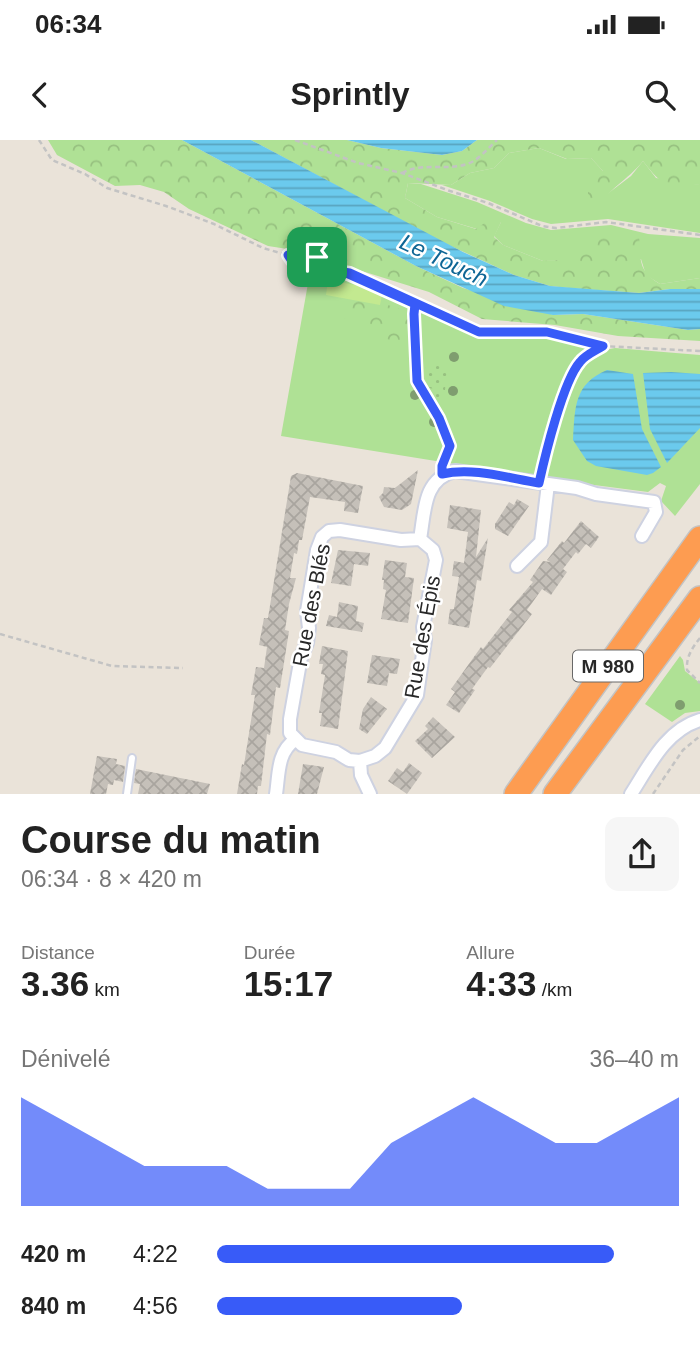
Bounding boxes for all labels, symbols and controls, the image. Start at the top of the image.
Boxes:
text: 06:34 [35,9,102,39]
icon: back [21,76,59,114]
text: Sprintly [290,76,410,112]
icon: search [641,76,679,114]
pin [287,227,347,287]
water label: Le Touch [396,228,492,292]
icon: arrive [298,238,336,276]
street label: Rue des Blés [288,542,334,668]
street label: Rue des Épis [400,573,444,701]
road number: M 980 [573,650,643,681]
button: share [605,817,679,891]
text: Course du matin [21,819,321,861]
text: 06:34 · 8 × 420 m [21,866,202,892]
text: Distance [21,942,95,963]
text: Durée [244,942,295,963]
text: Allure [466,942,515,963]
text: 3.36 [21,964,89,1003]
text: 15:17 [244,964,333,1003]
text: 4:33 [466,964,536,1003]
text: km [89,979,120,1000]
text: /km [536,979,572,1000]
text: Dénivelé [21,1046,111,1072]
text: 36–40 m [589,1046,679,1072]
text: 420 m [21,1241,86,1267]
text: 4:22 [133,1241,178,1267]
text: 840 m [21,1293,86,1319]
text: 4:56 [133,1293,178,1319]

